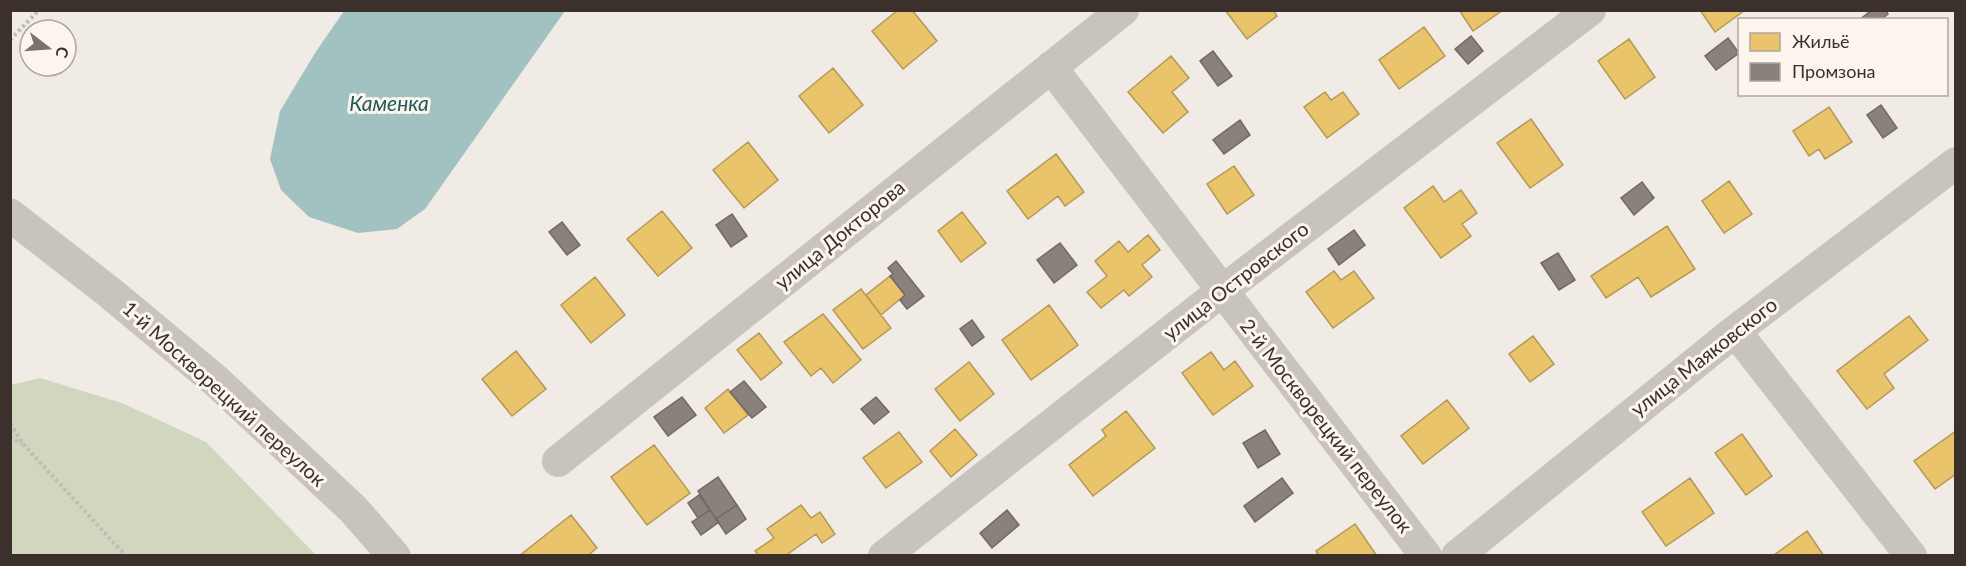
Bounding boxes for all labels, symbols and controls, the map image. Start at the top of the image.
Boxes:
north arrow [18,18,78,78]
legend [1738,18,1948,96]
text: Жильё [1792,30,1850,52]
text: С [52,45,73,61]
text: Промзона [1792,60,1875,82]
water label: Каменка [349,90,429,115]
street label: улица Докторова [770,175,909,294]
street label: улица Островского [1158,216,1313,344]
street label: улица Маяковского [1625,292,1781,421]
street label: 1-й Москворецкий переулок [118,296,332,491]
street label: 2-й Москворецкий переулок [1236,314,1418,538]

